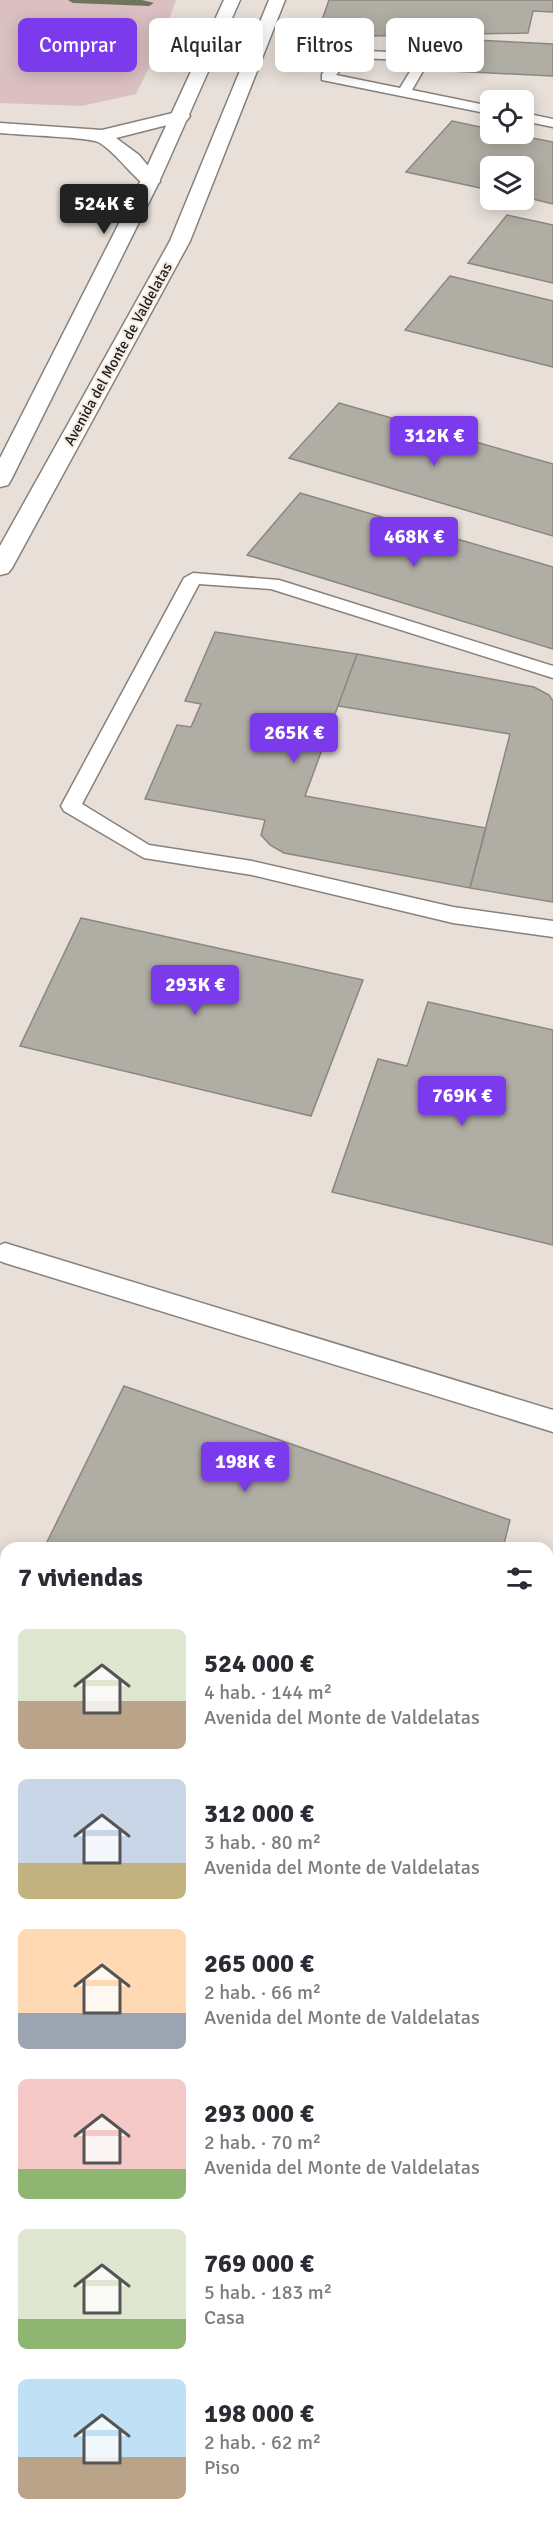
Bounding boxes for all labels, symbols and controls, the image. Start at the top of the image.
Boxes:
chip: Comprar [18,18,137,72]
chip: Alquilar [149,18,263,72]
chip: Filtros [275,18,374,72]
chip: Nuevo [386,18,484,72]
map controls [480,90,534,210]
button: locate [480,90,534,144]
button: layers [480,156,534,210]
pin: 524K € [55,184,153,235]
text: 524K € [74,191,134,216]
street label: Avenida del Monte de Valdelatas [60,259,176,449]
pin: 312K € [385,416,483,467]
text: 312K € [404,423,464,448]
pin: 468K € [365,517,463,568]
text: 468K € [384,524,444,549]
pin: 265K € [245,713,343,764]
text: 265K € [264,720,324,745]
pin: 293K € [146,965,244,1016]
text: 293K € [165,972,225,997]
pin: 769K € [413,1076,511,1127]
text: 769K € [432,1083,492,1108]
pin: 198K € [196,1442,294,1493]
text: 198K € [215,1449,275,1474]
text: 7 viviendas [18,1562,143,1594]
icon: filters [503,1562,536,1595]
text: 524 000 € [204,1648,314,1680]
icon: home [66,1653,138,1725]
text: 4 hab. · 144 m² [204,1680,332,1705]
text: Avenida del Monte de Valdelatas [204,1705,480,1730]
text: 312 000 € [204,1798,314,1830]
icon: home [66,1803,138,1875]
text: 3 hab. · 80 m² [204,1830,321,1855]
text: Avenida del Monte de Valdelatas [204,1855,480,1880]
text: 265 000 € [204,1948,314,1980]
icon: home [66,1953,138,2025]
text: 2 hab. · 66 m² [204,1980,321,2005]
text: Avenida del Monte de Valdelatas [204,2005,480,2030]
text: 293 000 € [204,2098,314,2130]
icon: home [66,2103,138,2175]
text: 2 hab. · 70 m² [204,2130,321,2155]
text: Avenida del Monte de Valdelatas [204,2155,480,2180]
text: 769 000 € [204,2248,314,2280]
icon: home [66,2253,138,2325]
text: 5 hab. · 183 m² [204,2280,332,2305]
text: Casa [204,2305,245,2330]
text: 198 000 € [204,2398,314,2430]
icon: home [66,2403,138,2475]
text: 2 hab. · 62 m² [204,2430,321,2455]
text: Piso [204,2455,240,2480]

